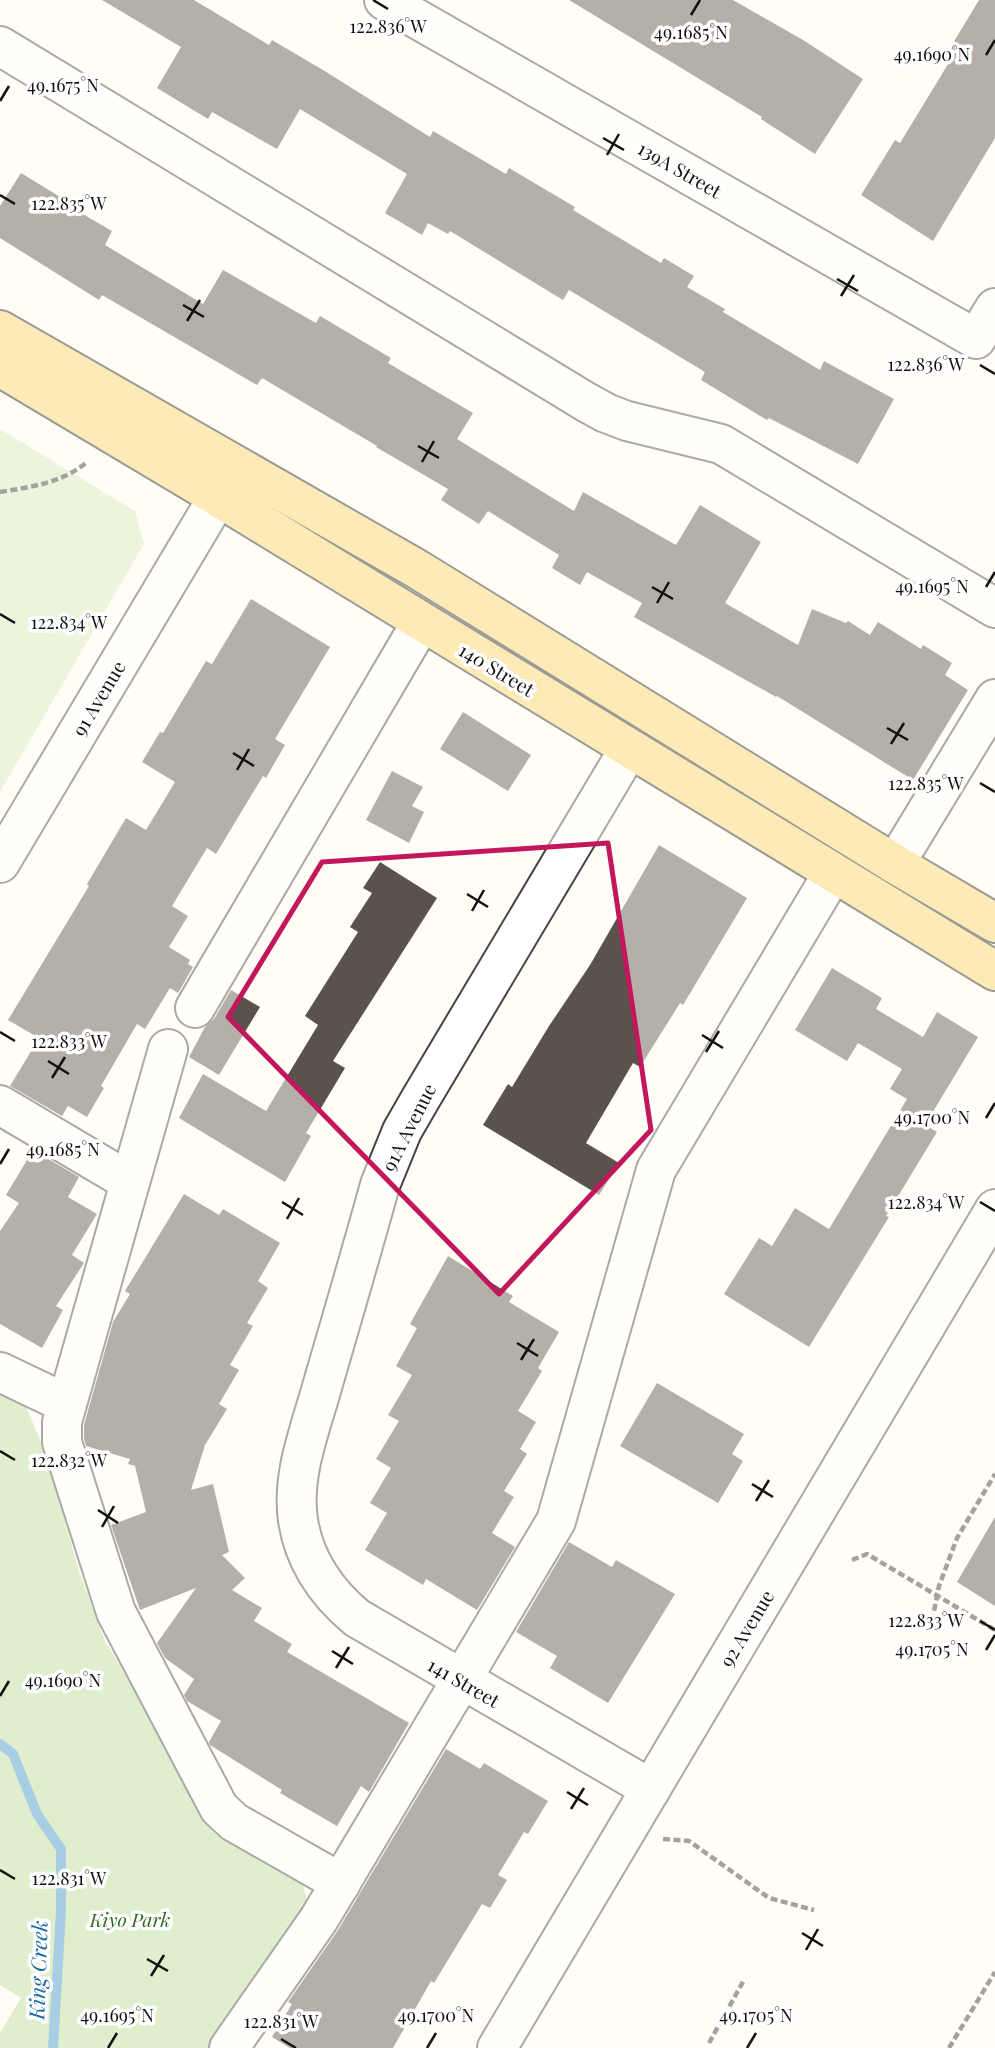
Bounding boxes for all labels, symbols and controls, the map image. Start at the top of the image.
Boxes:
text: 122.836°W [349,14,427,38]
text: 49.1685°N [654,20,728,44]
text: 49.1690°N [894,42,971,66]
text: 49.1675°N [27,73,99,97]
street label: 139A Street [633,135,727,204]
text: 122.835°W [31,191,107,215]
text: 122.836°W [887,352,965,376]
text: 49.1695°N [895,574,969,598]
text: 122.834°W [31,610,108,634]
street label: 140 Street [454,636,540,702]
street label: 91 Avenue [65,656,131,740]
text: 122.835°W [888,771,964,795]
text: 122.833°W [31,1029,108,1053]
street label: 91A Avenue [375,1079,441,1175]
text: 49.1700°N [894,1105,970,1129]
text: 49.1685°N [26,1137,100,1161]
text: 122.834°W [888,1190,965,1214]
text: 122.832°W [31,1448,108,1472]
street label: 92 Avenue [713,1585,779,1671]
text: 122.833°W [888,1608,965,1632]
text: 49.1705°N [895,1637,969,1661]
street label: 141 Street [423,1651,505,1713]
text: 49.1690°N [25,1668,102,1692]
text: 122.831°W [32,1866,107,1890]
park label: Kiyo Park [89,1906,171,1932]
water label: King Creek [21,1920,53,2021]
text: 49.1695°N [80,2003,154,2027]
text: 49.1700°N [398,2003,474,2027]
text: 49.1705°N [719,2003,793,2027]
text: 122.831°W [244,2009,319,2033]

